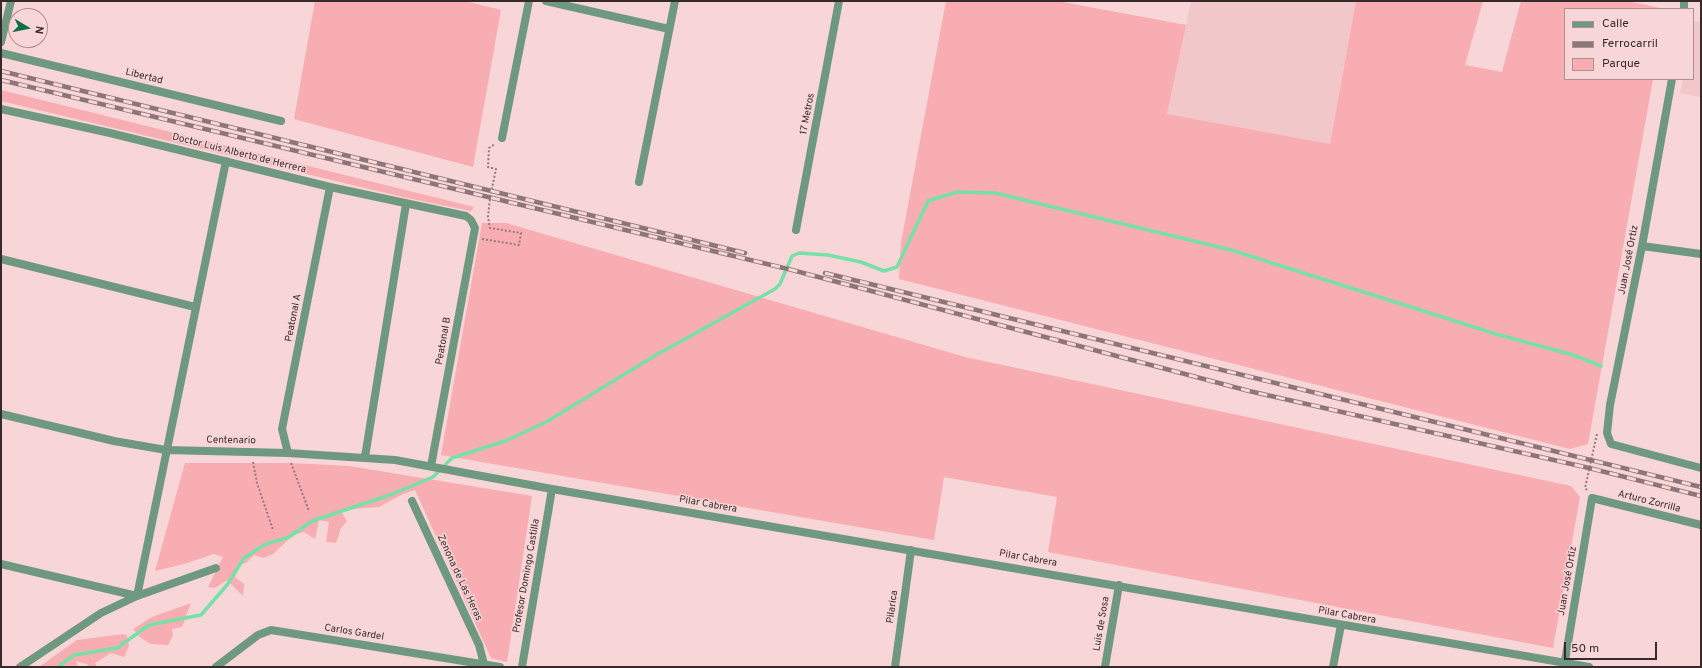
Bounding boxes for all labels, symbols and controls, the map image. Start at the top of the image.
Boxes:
north arrow [8,8,48,48]
legend [1564,8,1694,80]
text: Calle [1602,16,1629,32]
text: N [31,25,46,35]
text: Ferrocarril [1602,36,1658,52]
text: Parque [1602,56,1640,72]
street label: Libertad [124,67,164,87]
street label: 17 Metros [798,92,818,136]
street label: Doctor Luis Alberto de Herrera [171,132,307,176]
street label: Juan José Ortiz [1616,224,1642,296]
street label: Peatonal A [283,293,305,343]
street label: Peatonal B [434,316,454,366]
street label: Centenario [206,435,256,447]
street label: Arturo Zorrilla [1616,488,1682,516]
street label: Pilar Cabrera [678,494,738,516]
street label: Profesor Domingo Castilla [511,518,543,634]
street label: Zenona de Las Heras [434,533,484,623]
street label: Juan José Ortiz [1556,545,1580,617]
street label: Pilar Cabrera [998,548,1058,570]
street label: Pilarica [885,590,901,624]
street label: Luis de Sosa [1091,596,1113,652]
street label: Pilar Cabrera [1317,605,1377,627]
street label: Carlos Gardel [323,622,385,644]
scale bar [1566,634,1659,660]
text: 50 m [1571,641,1599,657]

